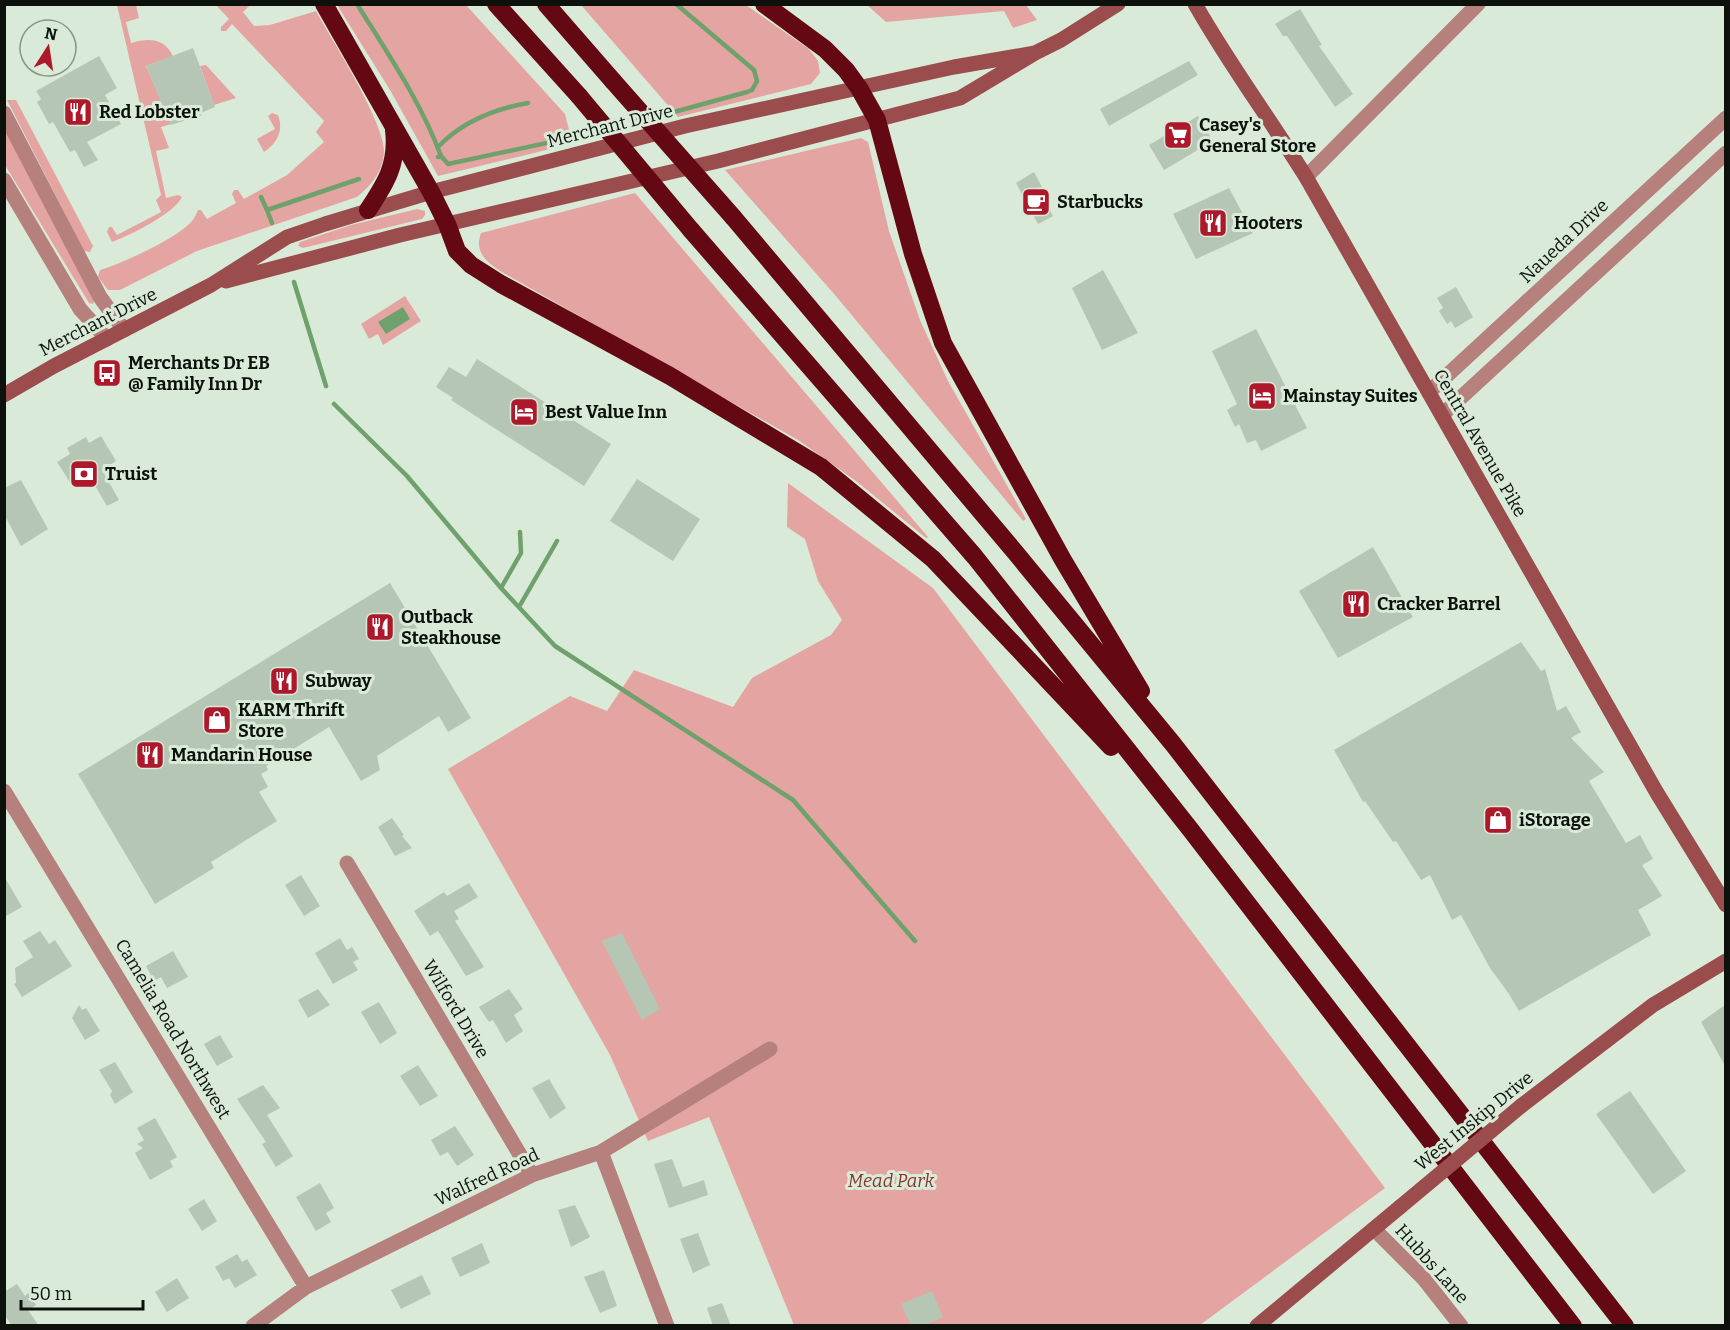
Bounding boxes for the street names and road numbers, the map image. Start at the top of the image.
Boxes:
street label: Merchant Drive [545,100,675,152]
street label: Naueda Drive [1515,194,1613,288]
street label: Merchant Drive [36,283,160,361]
street label: Central Avenue Pike [1429,365,1531,521]
street label: Camelia Road Northwest [110,935,236,1123]
street label: Wilford Drive [418,956,494,1062]
street label: West Inskip Drive [1410,1067,1538,1175]
street label: Walfred Road [431,1143,543,1211]
street label: Hubbs Lane [1391,1220,1473,1308]

